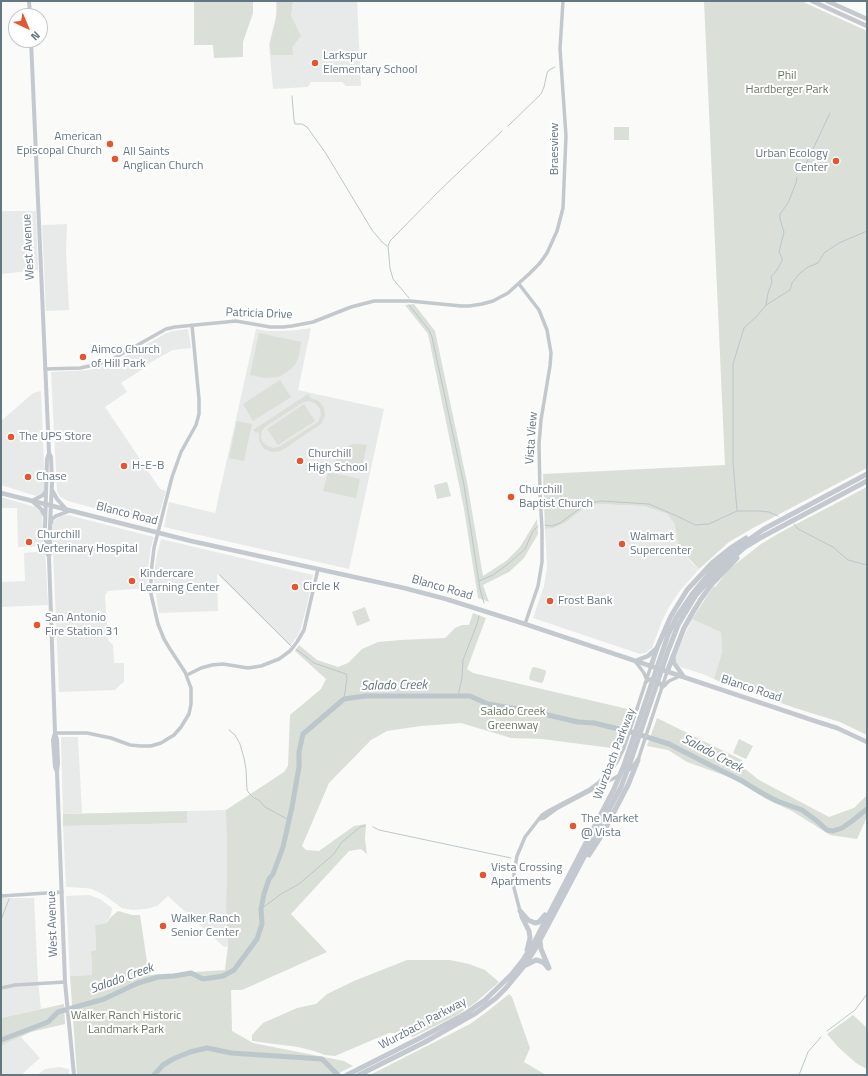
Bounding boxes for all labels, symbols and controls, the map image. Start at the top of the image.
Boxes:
north arrow [8,8,48,48]
text: N [27,28,44,44]
place label: Larkspur Elementary School [323,49,417,77]
marker: Larkspur Elementary School [310,58,320,68]
park label: Phil Hardberger Park [746,69,828,97]
street label: Braesview [548,123,562,175]
place label: American Episcopal Church [17,130,102,158]
marker: American Episcopal Church [105,139,115,149]
place label: All Saints Anglican Church [123,145,204,173]
place label: Urban Ecology Center [756,147,828,175]
marker: All Saints Anglican Church [110,154,120,164]
marker: Urban Ecology Center [831,156,841,166]
street label: West Avenue [20,213,38,281]
street label: Patricia Drive [225,306,293,322]
place label: Aimco Church of Hill Park [91,343,160,371]
marker: Aimco Church of Hill Park [78,352,88,362]
street label: Vista View [523,411,541,465]
place label: The UPS Store [19,430,91,444]
marker: The UPS Store [6,432,16,442]
place label: Churchill High School [308,447,368,475]
marker: Churchill High School [295,456,305,466]
place label: H-E-B [132,459,164,473]
marker: H-E-B [119,461,129,471]
place label: Chase [36,470,67,484]
marker: Chase [23,472,33,482]
place label: Churchill Baptist Church [519,483,593,511]
marker: Churchill Baptist Church [506,492,516,502]
street label: Blanco Road [95,499,159,529]
place label: Churchill Verterinary Hospital [37,528,138,556]
place label: Walmart Supercenter [630,530,691,558]
marker: Churchill Verterinary Hospital [24,537,34,547]
marker: Walmart Supercenter [617,539,627,549]
place label: Kindercare Learning Center [140,567,220,595]
street label: Blanco Road [410,572,474,604]
marker: Kindercare Learning Center [127,576,137,586]
place label: Circle K [303,580,340,594]
marker: Circle K [290,582,300,592]
place label: Frost Bank [558,594,612,608]
marker: Frost Bank [545,596,555,606]
place label: San Antonio Fire Station 31 [45,611,119,639]
marker: San Antonio Fire Station 31 [32,620,42,630]
street label: Blanco Road [719,672,783,706]
water label: Salado Creek [361,678,427,694]
park label: Salado Creek Greenway [480,705,546,733]
street label: Wurzbach Parkway [591,706,639,802]
water label: Salado Creek [679,732,745,776]
place label: The Market @ Vista [581,812,639,840]
marker: The Market @ Vista [568,821,578,831]
place label: Vista Crossing Apartments [491,861,562,889]
marker: Vista Crossing Apartments [478,870,488,880]
street label: West Avenue [45,891,61,957]
place label: Walker Ranch Senior Center [171,912,240,940]
marker: Walker Ranch Senior Center [158,921,168,931]
water label: Salado Creek [88,960,156,998]
street label: Wurzbach Parkway [377,995,469,1053]
park label: Walker Ranch Historic Landmark Park [71,1009,181,1037]

